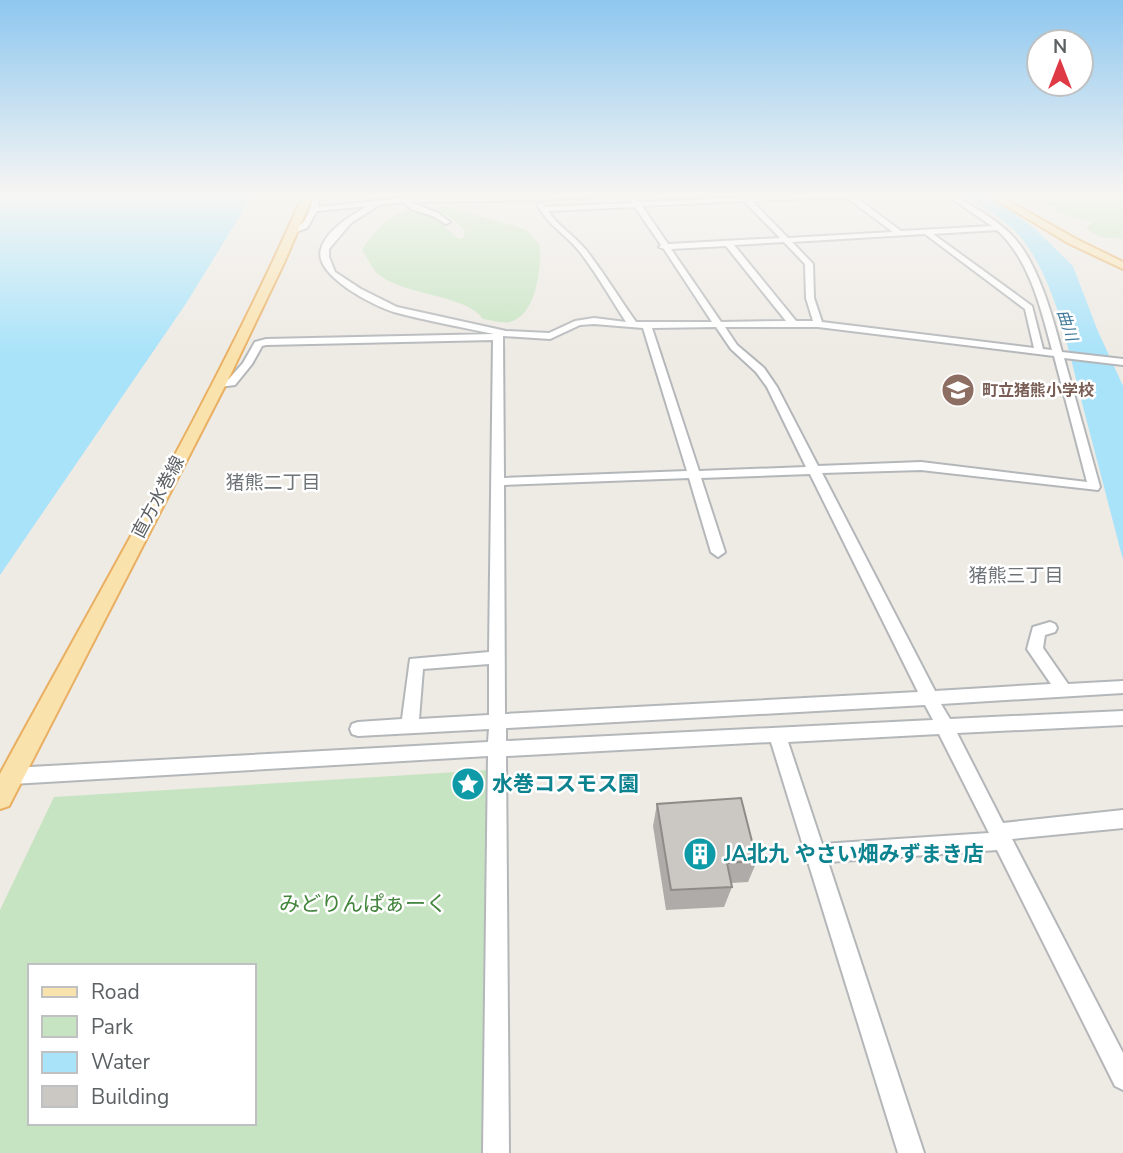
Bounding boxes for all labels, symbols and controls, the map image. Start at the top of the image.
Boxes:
north arrow [1025,28,1095,98]
text: N [1053,34,1067,60]
water label: 曲川 [1052,307,1083,346]
school or university icon: 町立猪熊小学校 [939,371,977,409]
place label: 町立猪熊小学校 [982,380,1094,402]
street label: 直方水巻線 [126,452,190,542]
district label: 猪熊二丁目 [225,470,321,496]
district label: 猪熊三丁目 [968,563,1064,589]
place icon: 水巻コスモス園 [449,765,487,803]
place label: 水巻コスモス園 [492,770,639,798]
building icon: JA北九 やさい畑みずまき店 [681,835,719,873]
place label: JA北九 やさい畑みずまき店 [723,840,984,868]
park label: みどりんぱぁーく [279,890,447,918]
legend [28,964,256,1125]
text: Road [91,978,140,1006]
text: Park [91,1013,133,1041]
text: Water [91,1048,150,1076]
text: Building [91,1083,169,1111]

